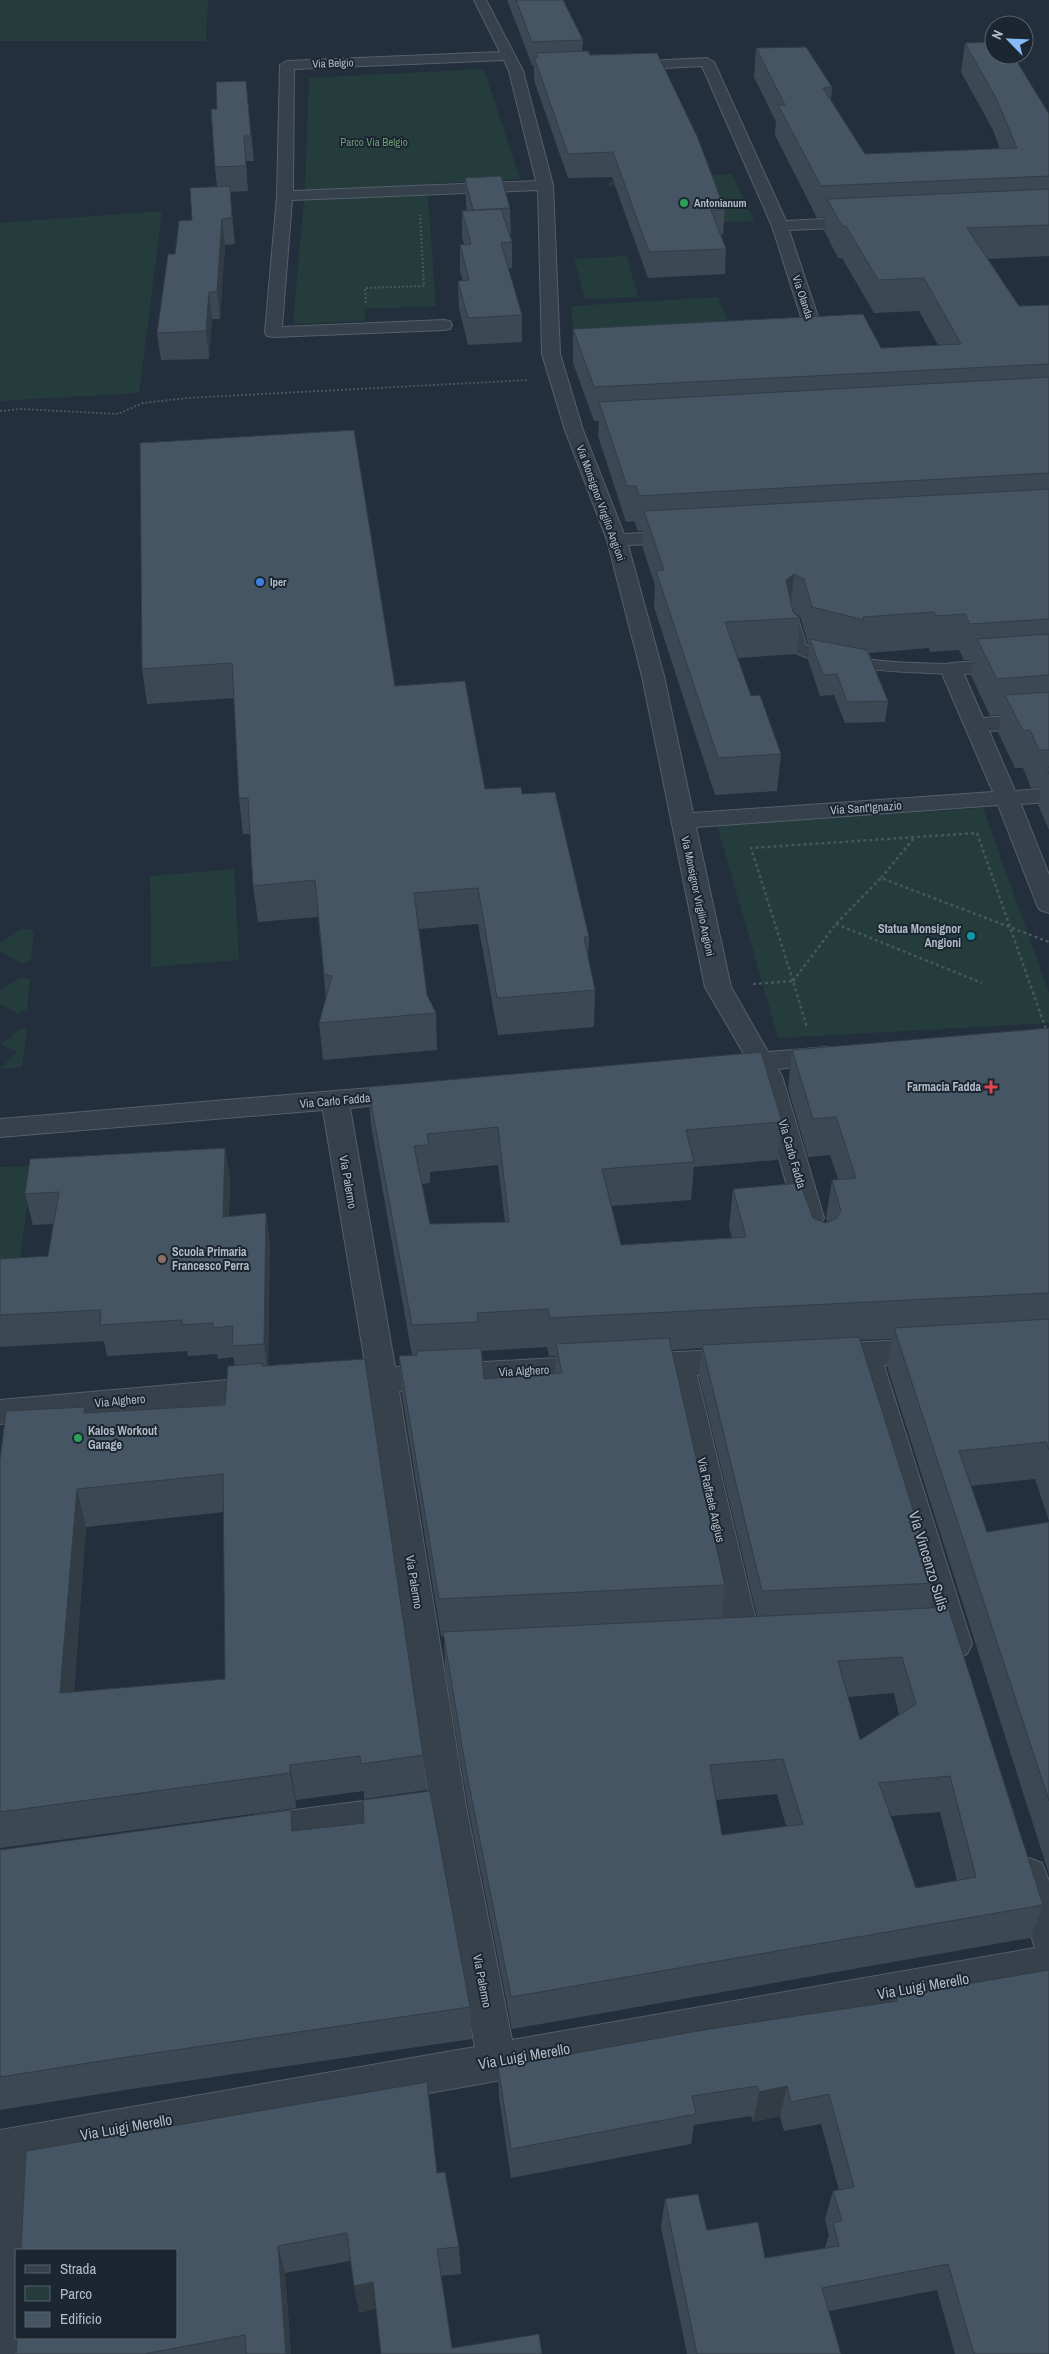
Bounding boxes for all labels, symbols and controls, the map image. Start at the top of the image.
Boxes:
north arrow [984,15,1034,65]
text: N [987,27,1007,42]
street label: Via Belgio [312,55,354,71]
park label: Parco Via Belgio [340,135,408,149]
place label: Antonianum [694,196,747,210]
marker: Antonianum [678,197,690,209]
street label: Via Olanda [789,273,817,321]
street label: Via Monsignor Virgilio Angioni [573,443,629,563]
place label: Iper [270,575,287,589]
marker: Iper [254,576,266,588]
street label: Via Sant'Ignazio [830,798,902,818]
street label: Via Monsignor Virgilio Angioni [678,835,718,957]
place label: Statua Monsignor Angioni [878,921,961,951]
marker: Statua Monsignor Angioni [965,930,977,942]
place label: Farmacia Fadda [907,1079,982,1095]
marker: Farmacia Fadda [985,1081,997,1093]
street label: Via Carlo Fadda [299,1090,372,1112]
street label: Via Carlo Fadda [775,1118,810,1191]
street label: Via Palermo [335,1154,361,1210]
place label: Scuola Primaria Francesco Perra [172,1244,250,1274]
marker: Scuola Primaria Francesco Perra [156,1253,168,1265]
street label: Via Alghero [498,1362,550,1380]
street label: Via Alghero [94,1391,146,1411]
place label: Kalos Workout Garage [88,1423,158,1453]
marker: Kalos Workout Garage [72,1432,84,1444]
street label: Via Raffaele Angius [693,1456,729,1544]
street label: Via Vincenzo Sulis [904,1508,954,1614]
street label: Via Palermo [402,1554,426,1610]
street label: Via Palermo [469,1953,495,2009]
street label: Via Luigi Merello [875,1968,971,2004]
street label: Via Luigi Merello [476,2038,572,2074]
street label: Via Luigi Merello [78,2109,174,2145]
legend [15,2249,178,2339]
text: Strada [60,2258,96,2279]
text: Parco [60,2283,92,2304]
text: Edificio [60,2308,102,2329]

